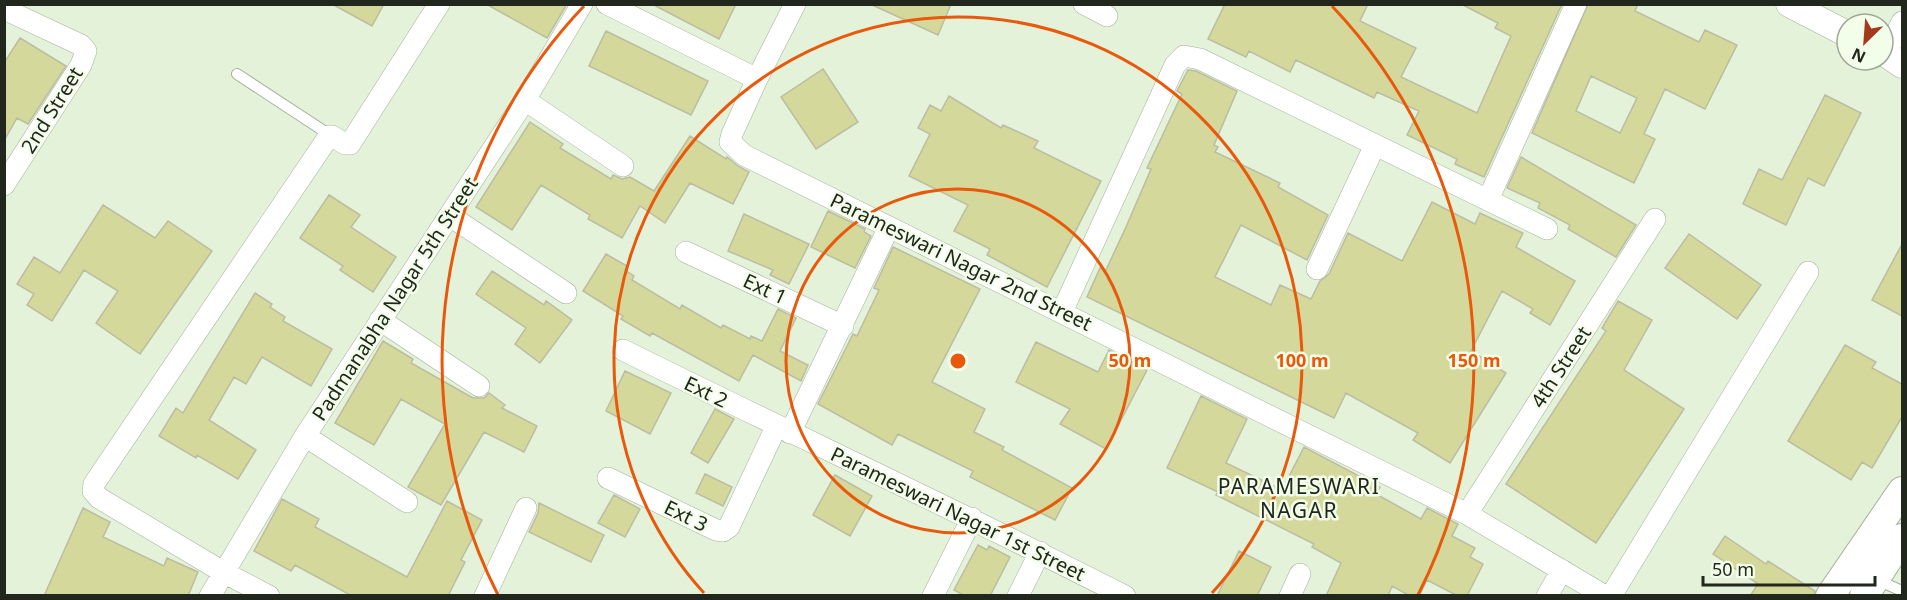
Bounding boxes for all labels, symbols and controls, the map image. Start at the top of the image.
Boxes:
north arrow [1835,12,1895,72]
text: N [1848,43,1869,68]
street label: 2nd Street [14,61,89,158]
street label: Padmanabha Nagar 5th Street [305,172,484,426]
street label: Parameswari Nagar 2nd Street [826,186,1097,337]
street label: Ext 1 [739,267,792,310]
street label: 4th Street [1524,321,1597,413]
text: 50 m [1109,348,1151,372]
text: 100 m [1275,348,1329,372]
text: 150 m [1447,348,1501,372]
centre of rings [948,351,968,371]
street label: Ext 2 [680,369,733,414]
street label: Parameswari Nagar 1st Street [826,440,1090,587]
district label: PARAMESWARI NAGAR [1218,472,1380,524]
street label: Ext 3 [660,493,713,538]
scale bar [1703,549,1876,587]
text: 50 m [1712,557,1754,581]

